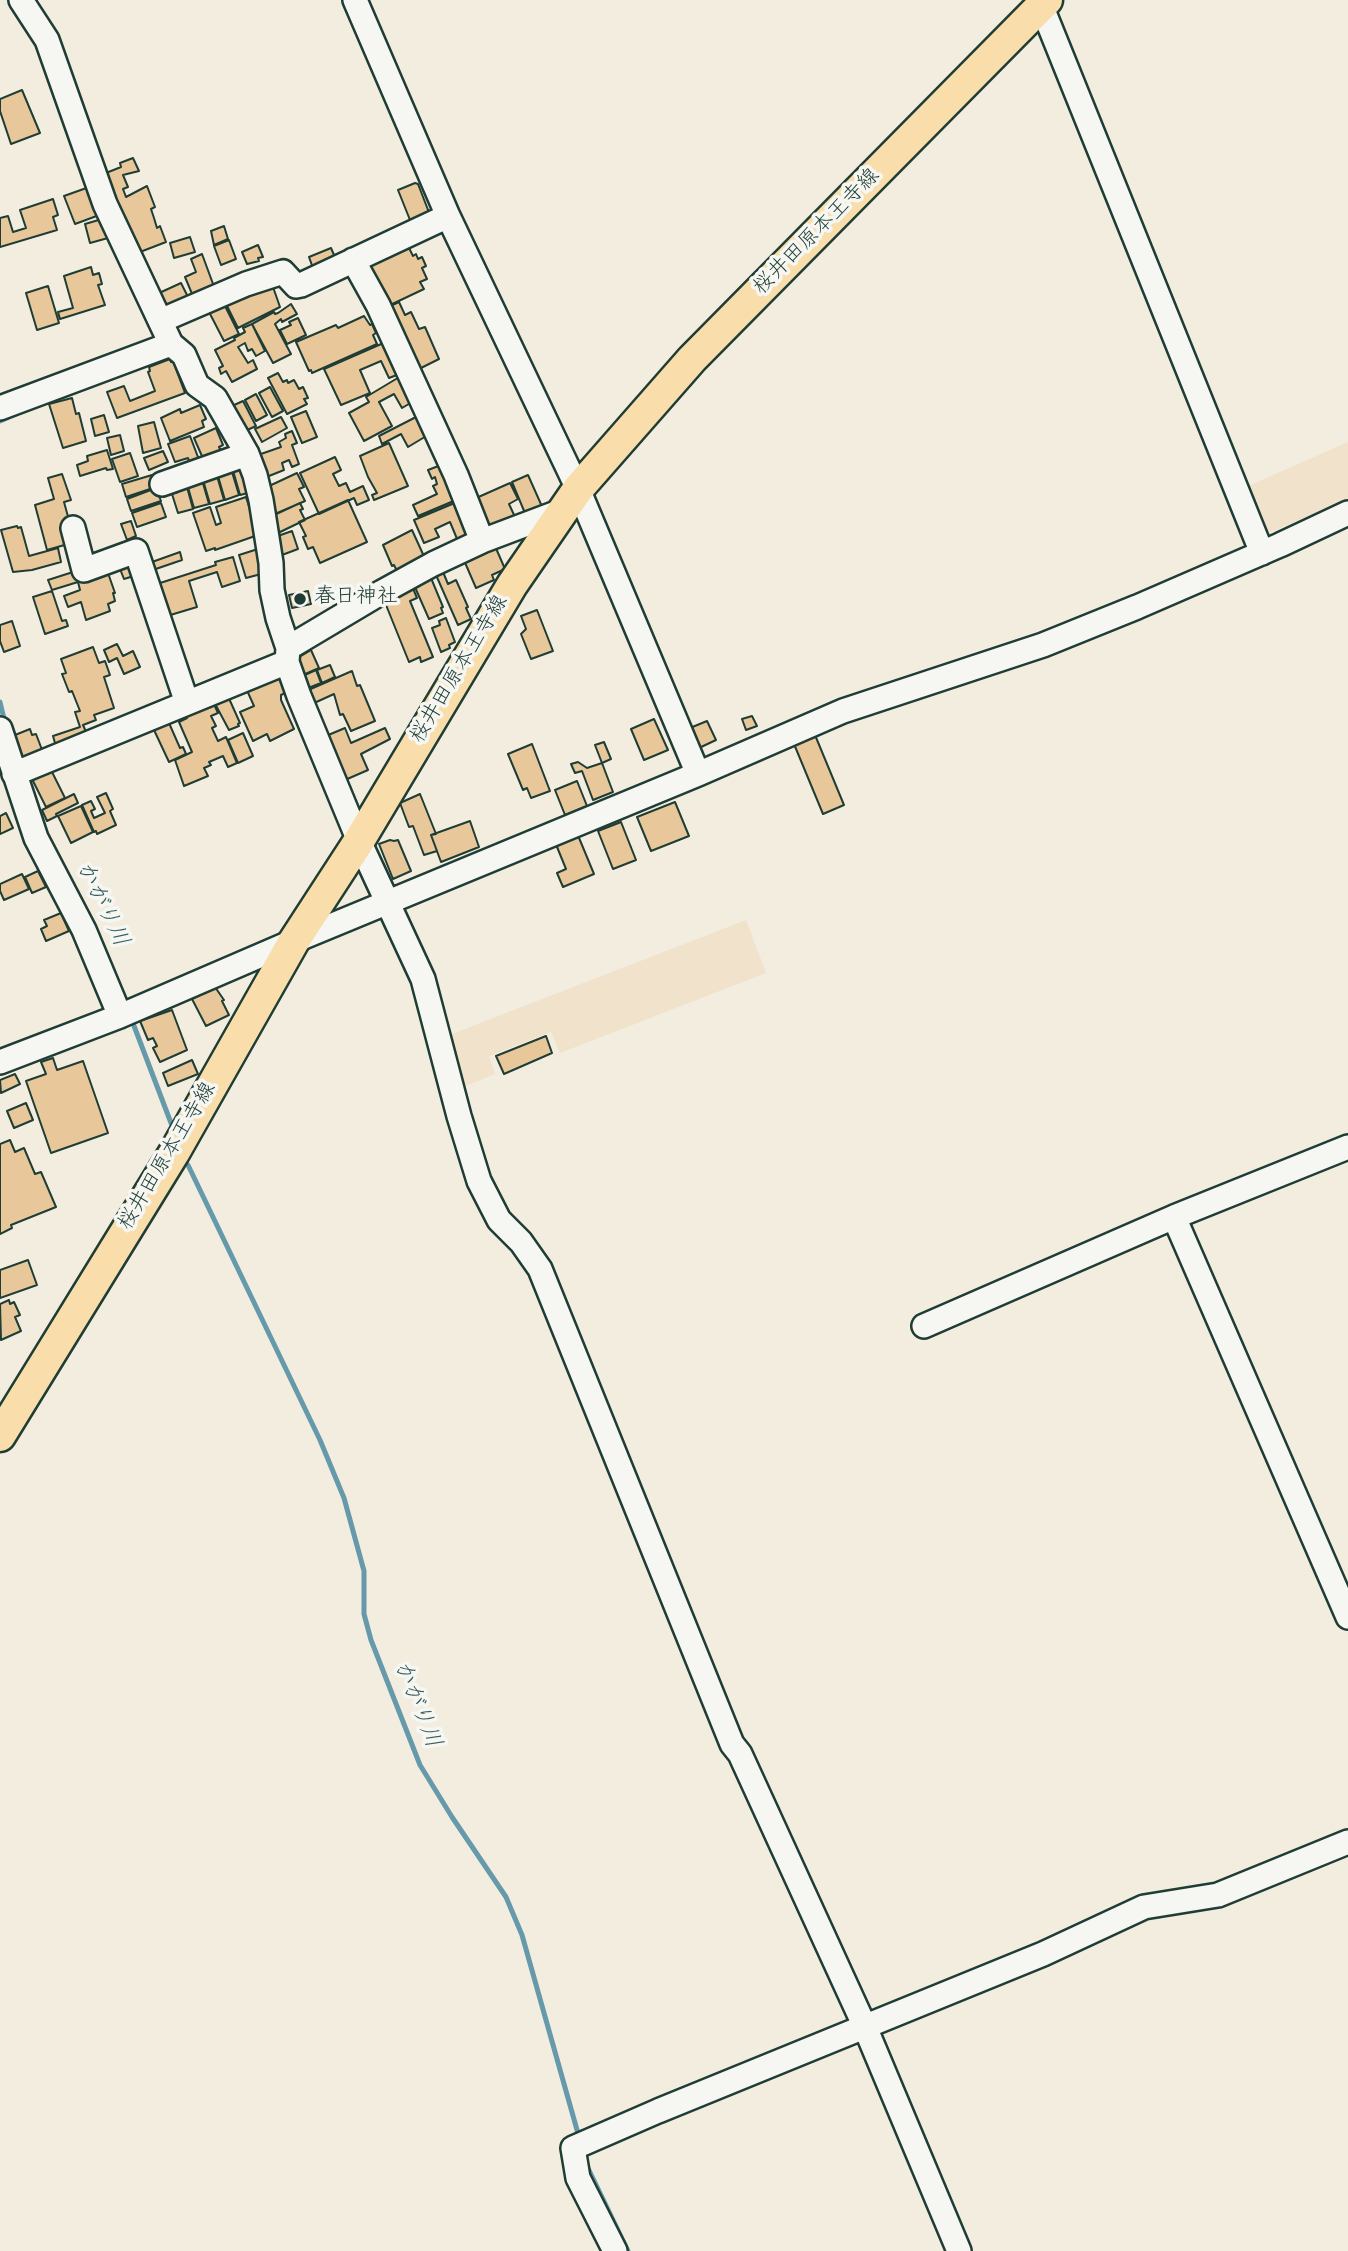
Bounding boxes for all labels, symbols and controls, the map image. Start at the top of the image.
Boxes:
street label: 桜井田原本王寺線 [750,165,886,301]
place label: 春日神社 [314,586,398,612]
marker: 春日神社 [292,591,308,607]
street label: 桜井田原本王寺線 [407,592,515,748]
water label: かがり川 [67,858,133,952]
street label: 桜井田原本王寺線 [115,1079,223,1235]
water label: かがり川 [385,1657,445,1753]

